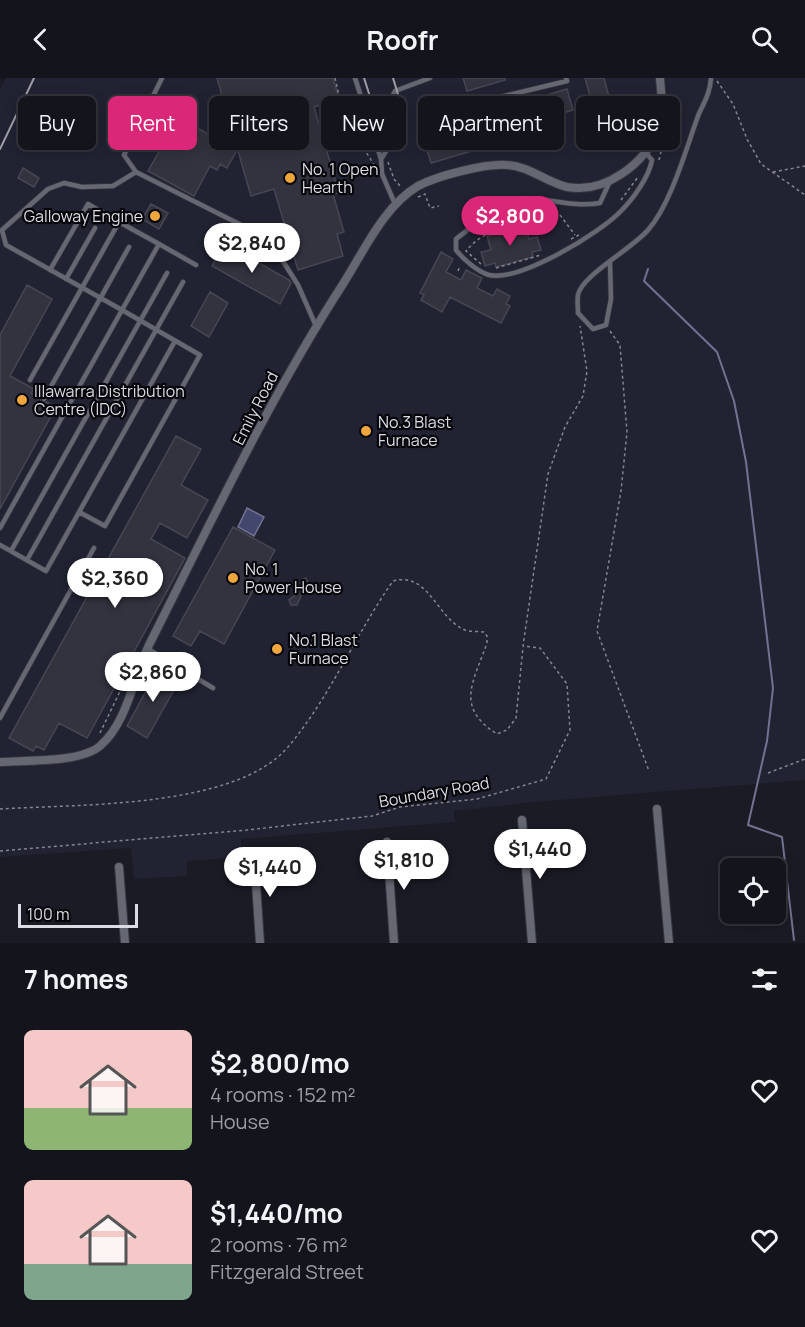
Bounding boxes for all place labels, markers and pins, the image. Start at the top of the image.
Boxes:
place label: No. 1 Open Hearth [302,158,378,198]
marker: No. 1 Open Hearth [283,171,297,185]
pin: $2,800 [461,196,559,247]
place label: Galloway Engine [24,205,143,227]
marker: Galloway Engine [148,209,162,223]
pin: $2,840 [203,223,301,274]
place label: Illawarra Distribution Centre (IDC) [34,380,185,420]
marker: Illawarra Distribution Centre (IDC) [15,393,29,407]
place label: No.3 Blast Furnace [378,411,451,451]
marker: No.3 Blast Furnace [359,424,373,438]
pin: $2,360 [66,558,164,609]
place label: No. 1 Power House [245,558,342,598]
marker: No. 1 Power House [226,571,240,585]
place label: No.1 Blast Furnace [289,629,358,669]
marker: No.1 Blast Furnace [270,642,284,656]
pin: $2,860 [104,652,202,703]
pin: $1,440 [491,829,589,880]
pin: $1,810 [355,840,453,891]
pin: $1,440 [221,847,319,898]

